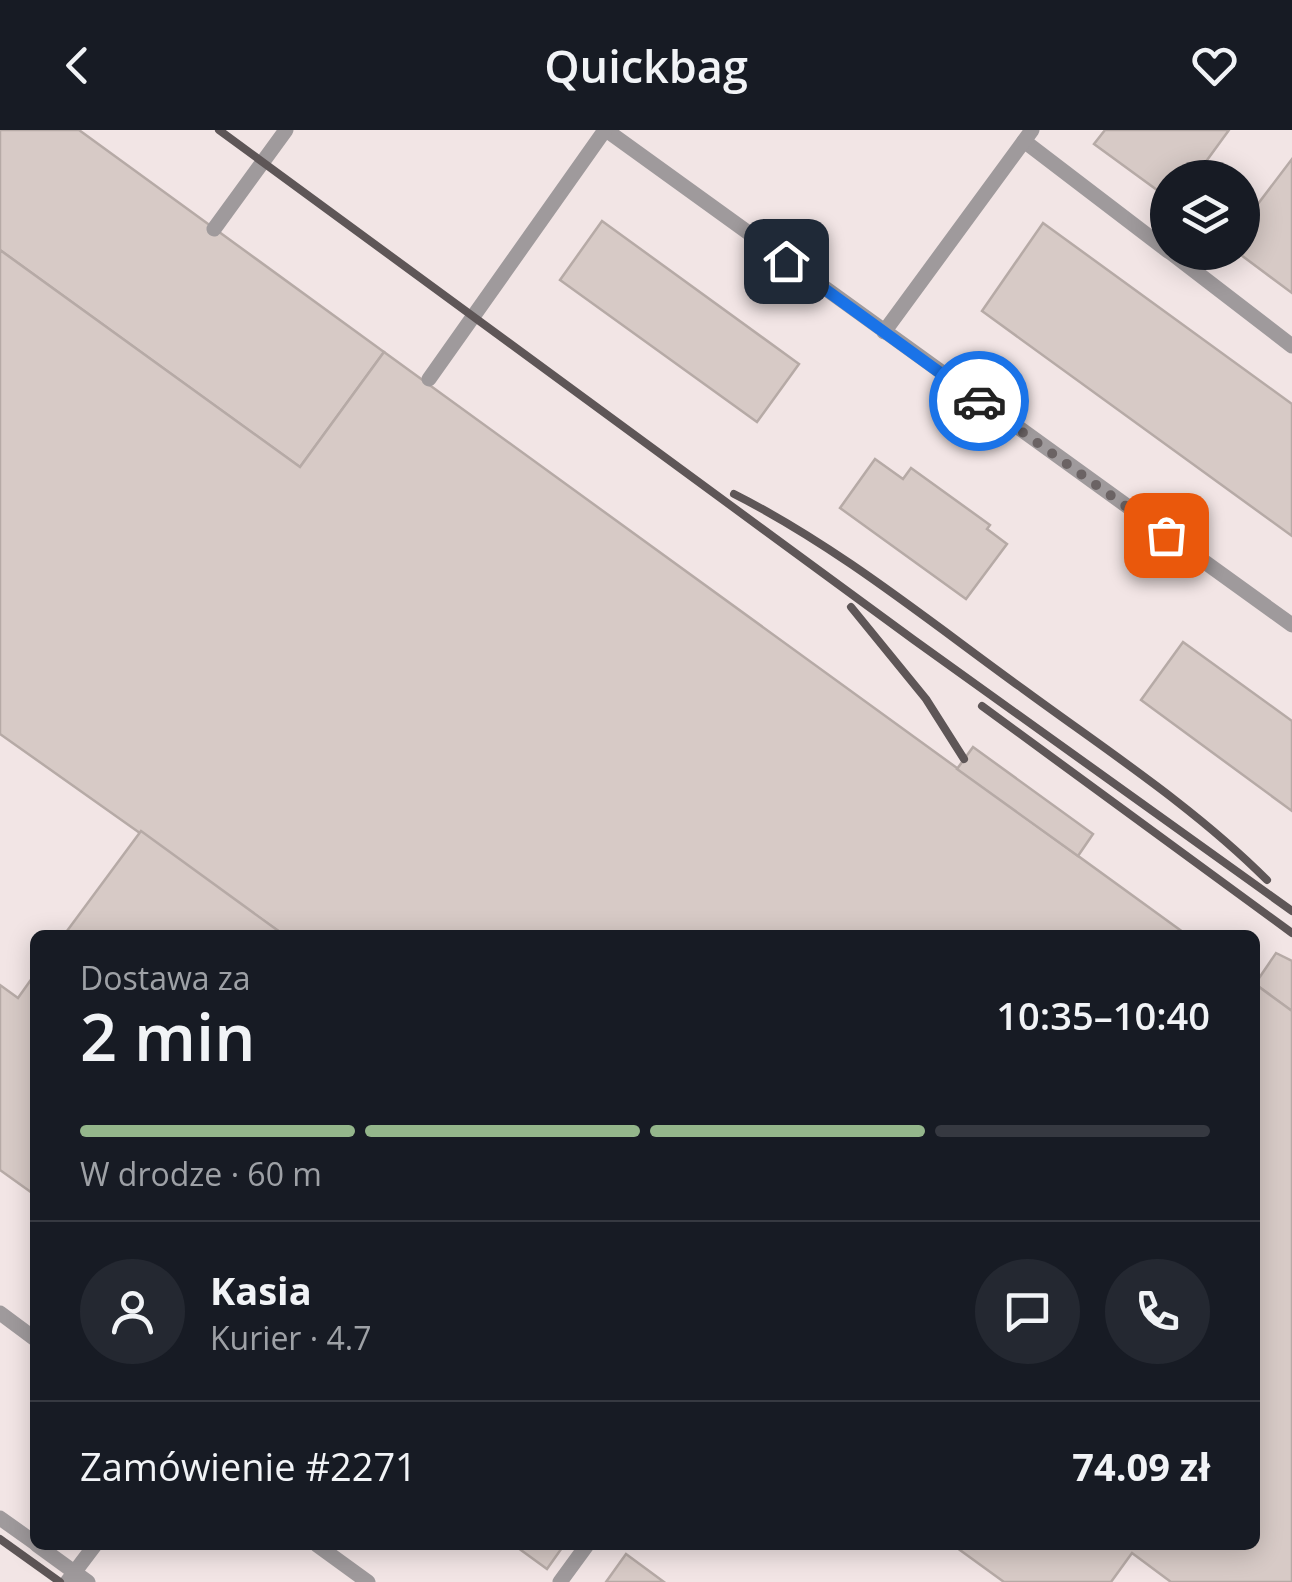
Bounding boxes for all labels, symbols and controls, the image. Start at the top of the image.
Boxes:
text: Quickbag [544,35,748,96]
icon: back [50,38,105,93]
icon: heart [1187,38,1242,93]
map controls [1150,160,1260,270]
button: layers [1150,160,1260,270]
pin [744,219,829,304]
icon: home [759,234,814,289]
courier [929,351,1029,451]
icon: car [952,374,1007,429]
pin [1124,493,1209,578]
icon: bag [1139,508,1194,563]
text: Dostawa za [80,956,251,999]
text: 10:35–10:40 [996,989,1210,1041]
text: 2 min [80,992,255,1080]
text: W drodze · 60 m [80,1152,322,1195]
button: person [80,1259,185,1364]
button: chat [975,1259,1080,1364]
button: phone [1105,1259,1210,1364]
text: Kasia [210,1264,312,1316]
text: Kurier · 4.7 [210,1316,371,1359]
text: Zamówienie #2271 [80,1440,417,1492]
text: 74.09 zł [1072,1440,1210,1492]

